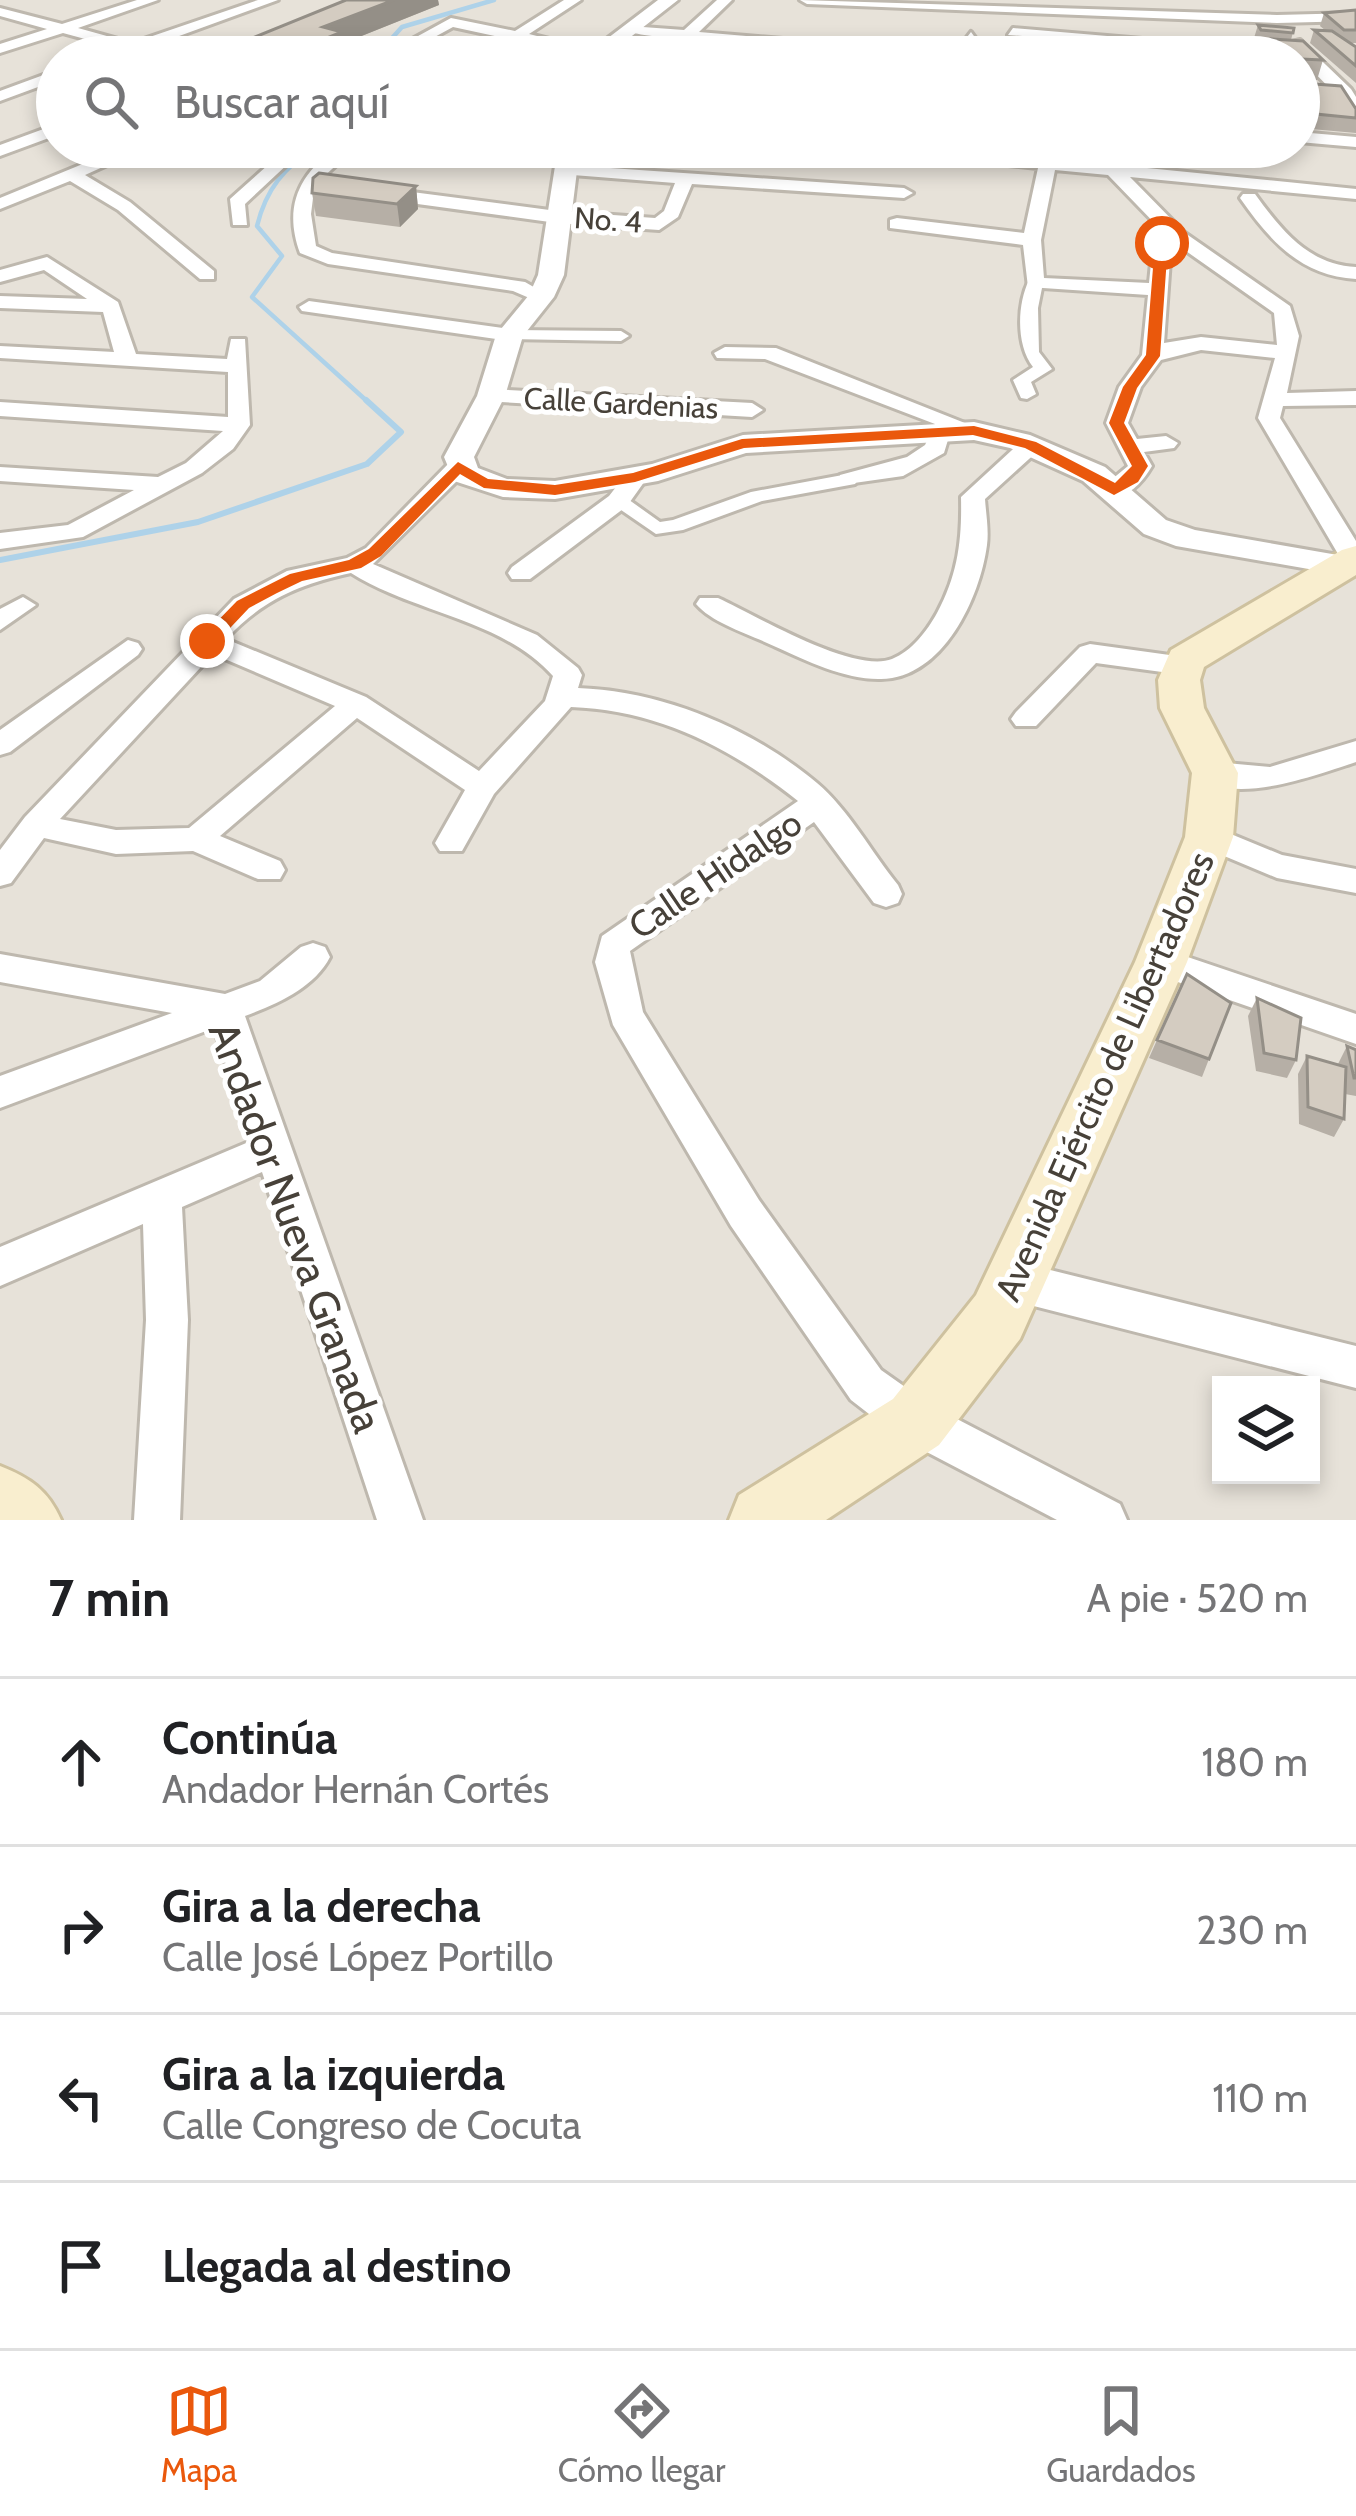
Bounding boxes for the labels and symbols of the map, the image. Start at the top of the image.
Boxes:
street label: No. 4 [573,199,643,241]
route start [1135,216,1189,270]
street label: Calle Gardenias [523,379,719,427]
route end [180,614,234,668]
street label: Calle Hidalgo [620,800,810,948]
street label: Avenida Ejército de Libertadores [985,845,1223,1307]
street label: Andador Nueva Granada [198,1015,394,1439]

